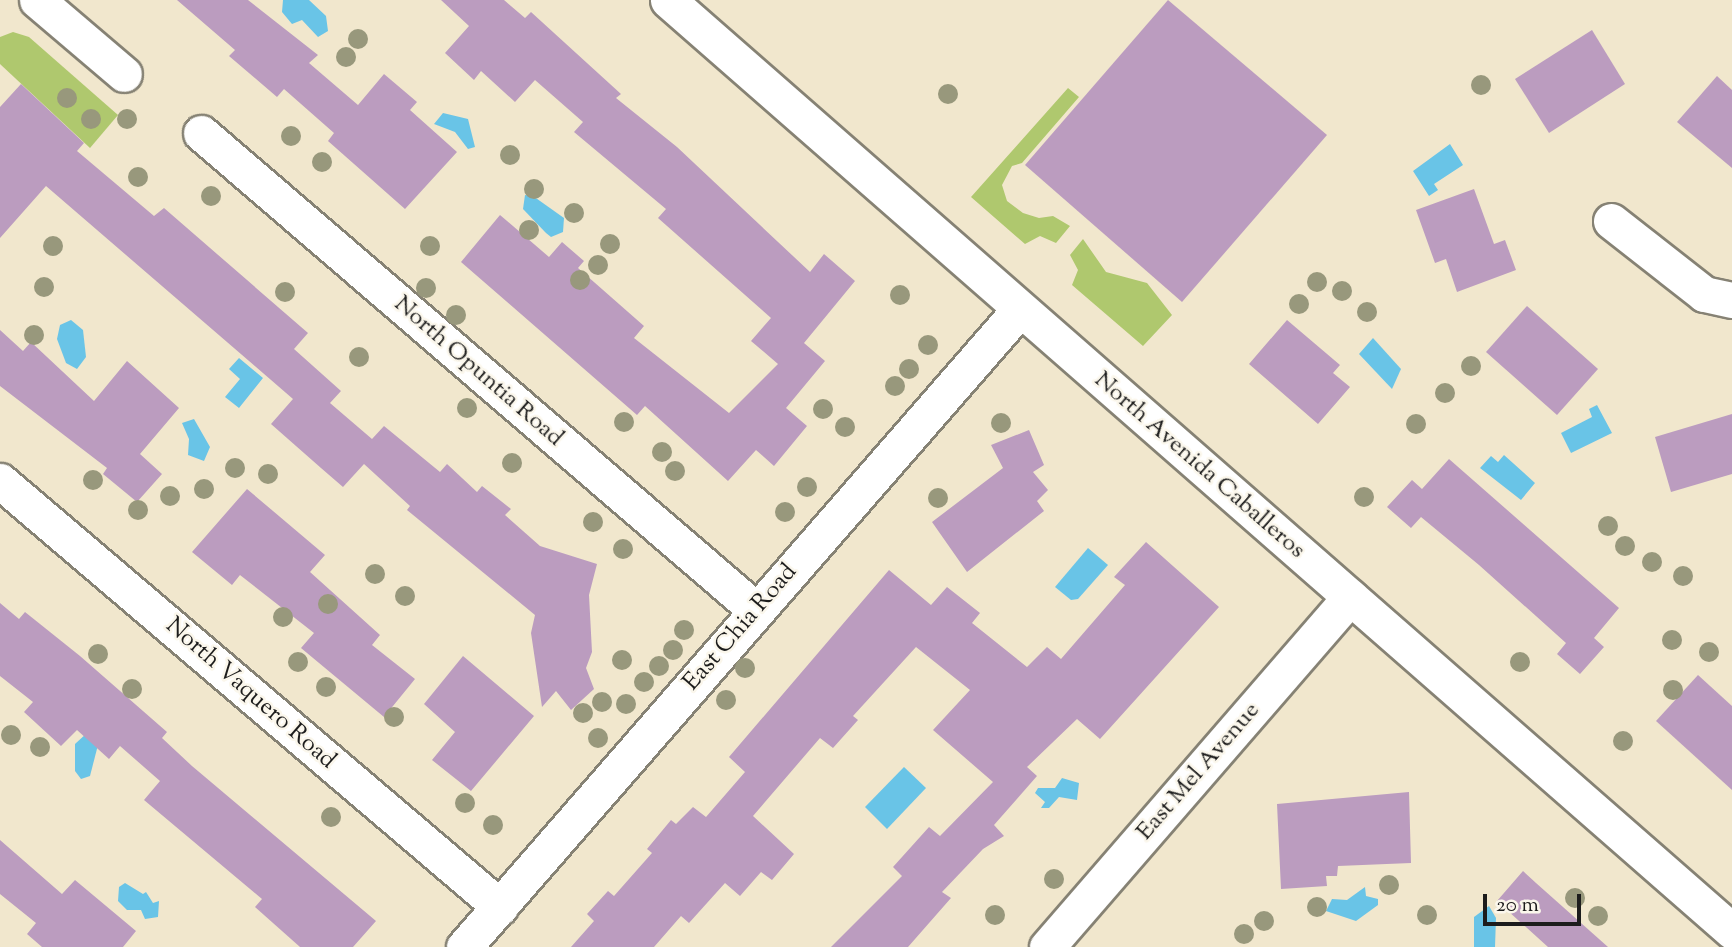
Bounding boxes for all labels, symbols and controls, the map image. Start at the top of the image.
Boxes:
street label: North Opuntia Road [387,291,569,453]
street label: North Avenida Caballeros [1088,367,1310,565]
street label: East Chia Road [678,559,804,697]
street label: North Vaquero Road [159,612,341,776]
street label: East Mel Avenue [1131,697,1267,847]
scale bar [1487,880,1585,924]
text: 20 m [1496,891,1539,921]

